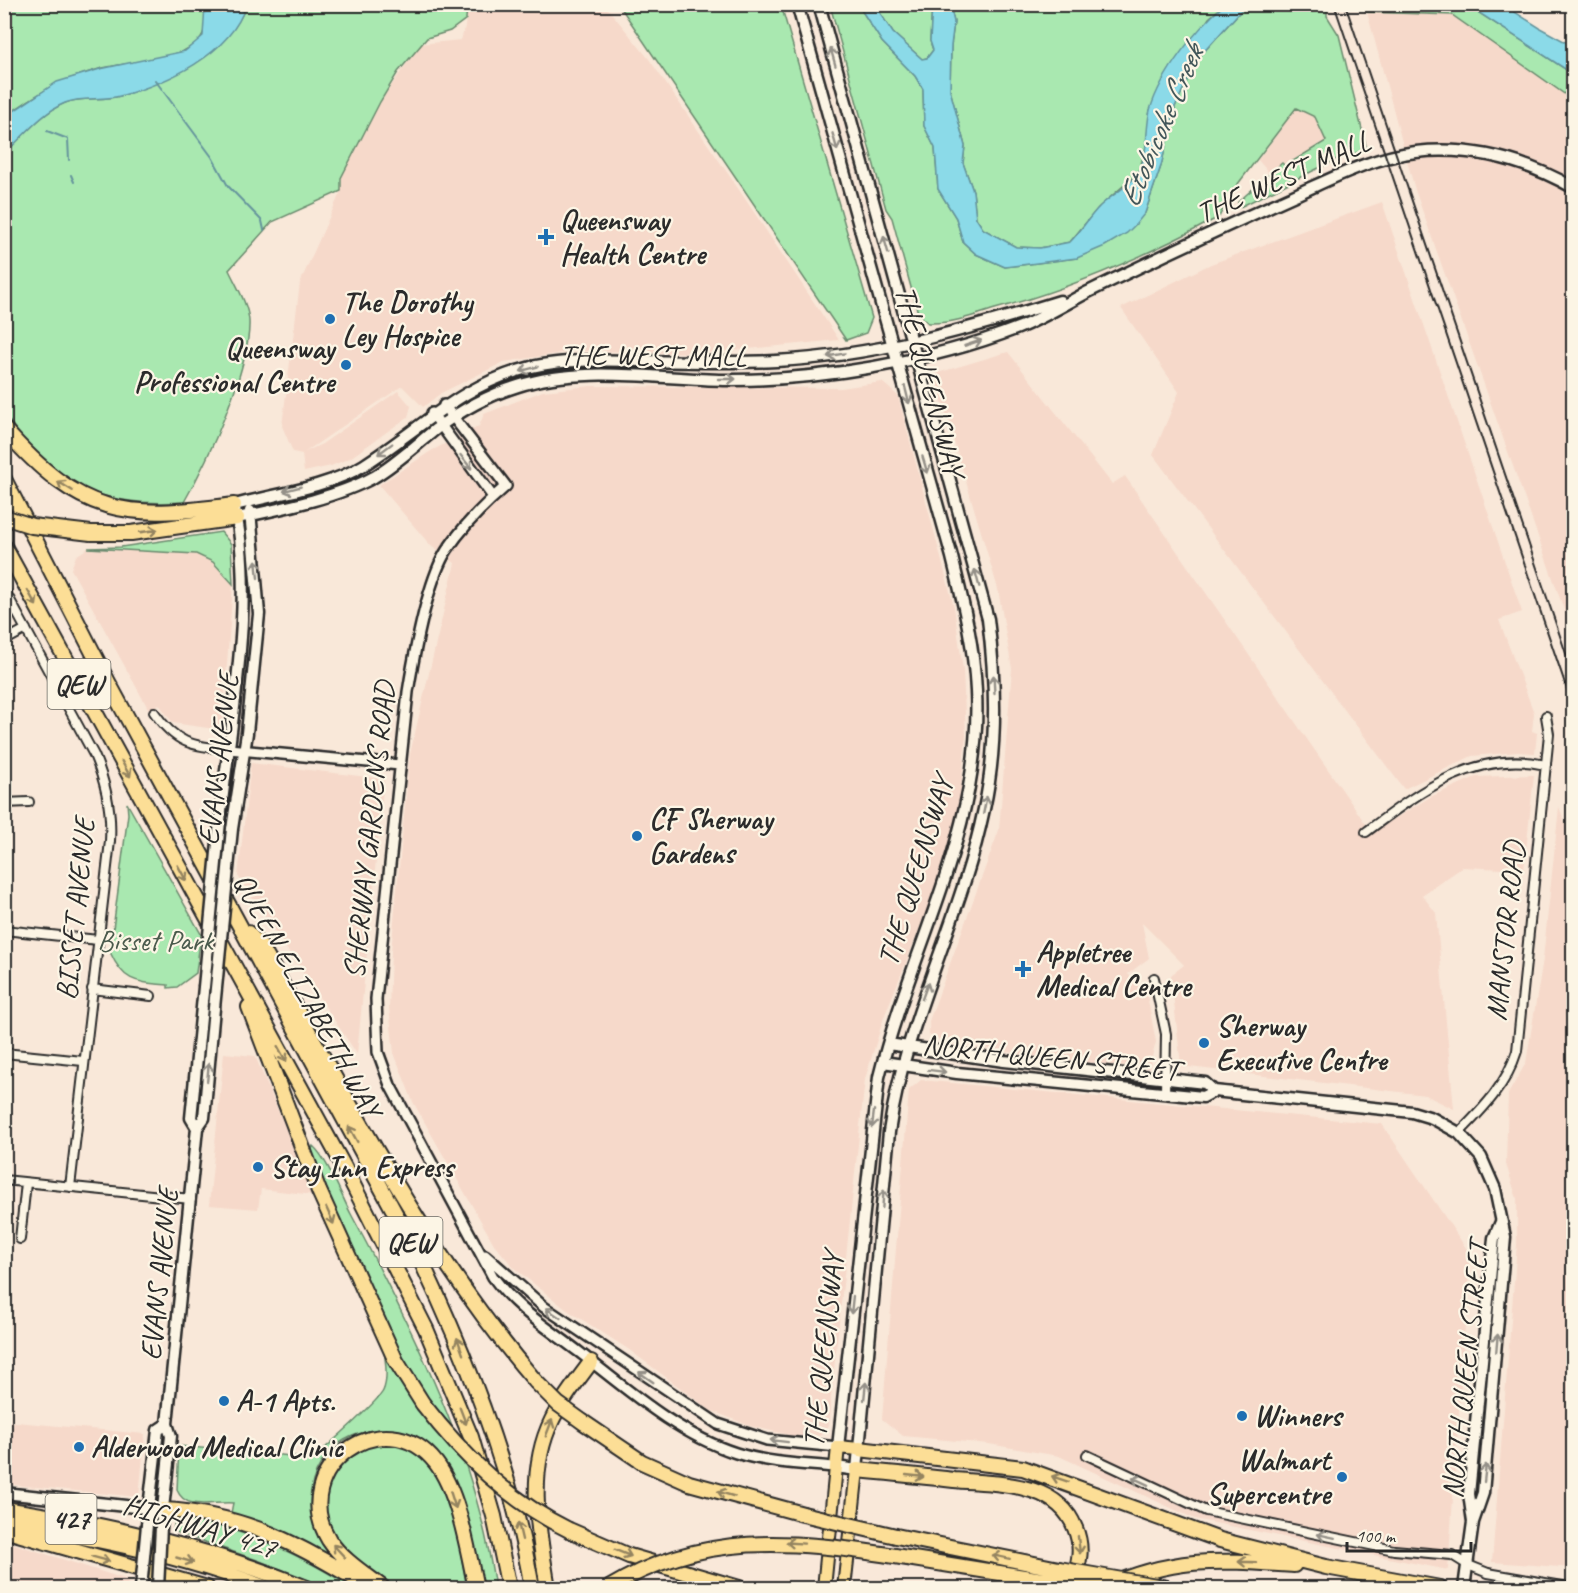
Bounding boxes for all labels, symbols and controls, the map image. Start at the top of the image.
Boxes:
water label: Etobicoke Creek [1108,34,1215,213]
one-way arrow [827,48,838,67]
street label: THE WEST MALL [1190,122,1376,232]
one-way arrow [830,132,841,151]
place label: Queensway Health Centre [560,201,708,273]
marker: Queensway Health Centre [537,228,555,246]
one-way arrow [879,235,891,254]
street label: THE QUEENSWAY [886,282,975,486]
place label: The Dorothy Ley Hospice [342,283,475,355]
marker: The Dorothy Ley Hospice [323,312,337,326]
place label: Queensway Professional Centre [134,329,337,401]
street label: THE WEST MALL [560,336,747,374]
one-way arrow [963,337,982,348]
one-way arrow [827,350,846,361]
marker: Queensway Professional Centre [339,358,353,372]
one-way arrow [519,363,538,375]
one-way arrow [717,373,737,385]
one-way arrow [902,385,914,404]
one-way arrow [378,442,394,455]
one-way arrow [459,454,472,470]
one-way arrow [920,455,931,474]
one-way arrow [57,479,74,491]
one-way arrow [283,484,302,496]
one-way arrow [139,525,158,536]
one-way arrow [251,560,262,580]
one-way arrow [971,569,983,588]
one-way arrow [26,589,38,606]
road number: QEW [48,659,110,709]
street label: EVANS AVENUE [189,667,248,847]
one-way arrow [989,674,1000,694]
street label: SHERWAY GARDENS ROAD [335,677,404,980]
one-way arrow [120,760,132,777]
street label: THE QUEENSWAY [868,766,963,970]
one-way arrow [980,796,991,816]
place label: CF Sherway Gardens [649,800,775,872]
street label: BISSET AVENUE [47,813,104,1002]
marker: CF Sherway Gardens [630,829,644,843]
street label: MANSTOR ROAD [1477,837,1534,1022]
one-way arrow [177,863,188,881]
street label: QUEEN ELIZABETH WAY [225,866,393,1127]
park label: Bisset Park [97,921,215,959]
place label: Appletree Medical Centre [1036,933,1193,1005]
marker: Appletree Medical Centre [1014,960,1032,978]
one-way arrow [921,982,932,1001]
place label: Sherway Executive Centre [1216,1007,1388,1079]
street label: NORTH QUEEN STREET [921,1025,1187,1090]
marker: Sherway Executive Centre [1197,1036,1211,1050]
one-way arrow [276,1045,288,1062]
one-way arrow [203,1062,214,1082]
one-way arrow [926,1065,946,1076]
one-way arrow [868,1109,879,1129]
one-way arrow [347,1126,358,1144]
place label: Stay Inn Express [270,1148,457,1187]
marker: Stay Inn Express [251,1160,265,1174]
street label: EVANS AVENUE [131,1183,187,1362]
one-way arrow [877,1189,888,1209]
one-way arrow [325,1207,337,1225]
road number: QEW [380,1217,442,1267]
street label: NORTH QUEEN STREET [1433,1234,1498,1500]
street label: THE QUEENSWAY [794,1245,853,1449]
one-way arrow [846,1294,857,1314]
one-way arrow [545,1307,562,1319]
one-way arrow [1492,1333,1503,1353]
one-way arrow [454,1337,465,1356]
one-way arrow [638,1371,654,1383]
one-way arrow [860,1381,871,1401]
place label: A-1 Apts. [236,1382,336,1420]
marker: A-1 Apts. [217,1394,231,1408]
place label: Winners [1254,1397,1345,1435]
one-way arrow [458,1406,469,1425]
marker: Winners [1235,1409,1249,1423]
one-way arrow [545,1419,556,1437]
place label: Alderwood Medical Clinic [91,1428,344,1466]
one-way arrow [770,1435,790,1446]
marker: Alderwood Medical Clinic [72,1440,86,1454]
place label: Walmart Supercentre [1206,1441,1333,1513]
one-way arrow [1480,1463,1491,1483]
marker: Walmart Supercentre [1335,1470,1349,1484]
one-way arrow [905,1471,924,1482]
one-way arrow [1051,1473,1070,1484]
one-way arrow [1132,1475,1150,1486]
street label: HIGHWAY 427 [119,1485,283,1568]
one-way arrow [717,1488,736,1499]
one-way arrow [448,1490,459,1509]
road number: 427 [46,1494,97,1544]
scale bar [1347,1515,1472,1553]
one-way arrow [513,1522,525,1541]
text: 100 m [1356,1525,1397,1547]
one-way arrow [1317,1530,1336,1541]
one-way arrow [1073,1534,1084,1554]
one-way arrow [786,1537,806,1548]
one-way arrow [332,1544,346,1559]
one-way arrow [613,1548,631,1559]
one-way arrow [992,1551,1011,1563]
one-way arrow [91,1554,110,1566]
one-way arrow [175,1555,194,1566]
one-way arrow [1238,1556,1258,1568]

